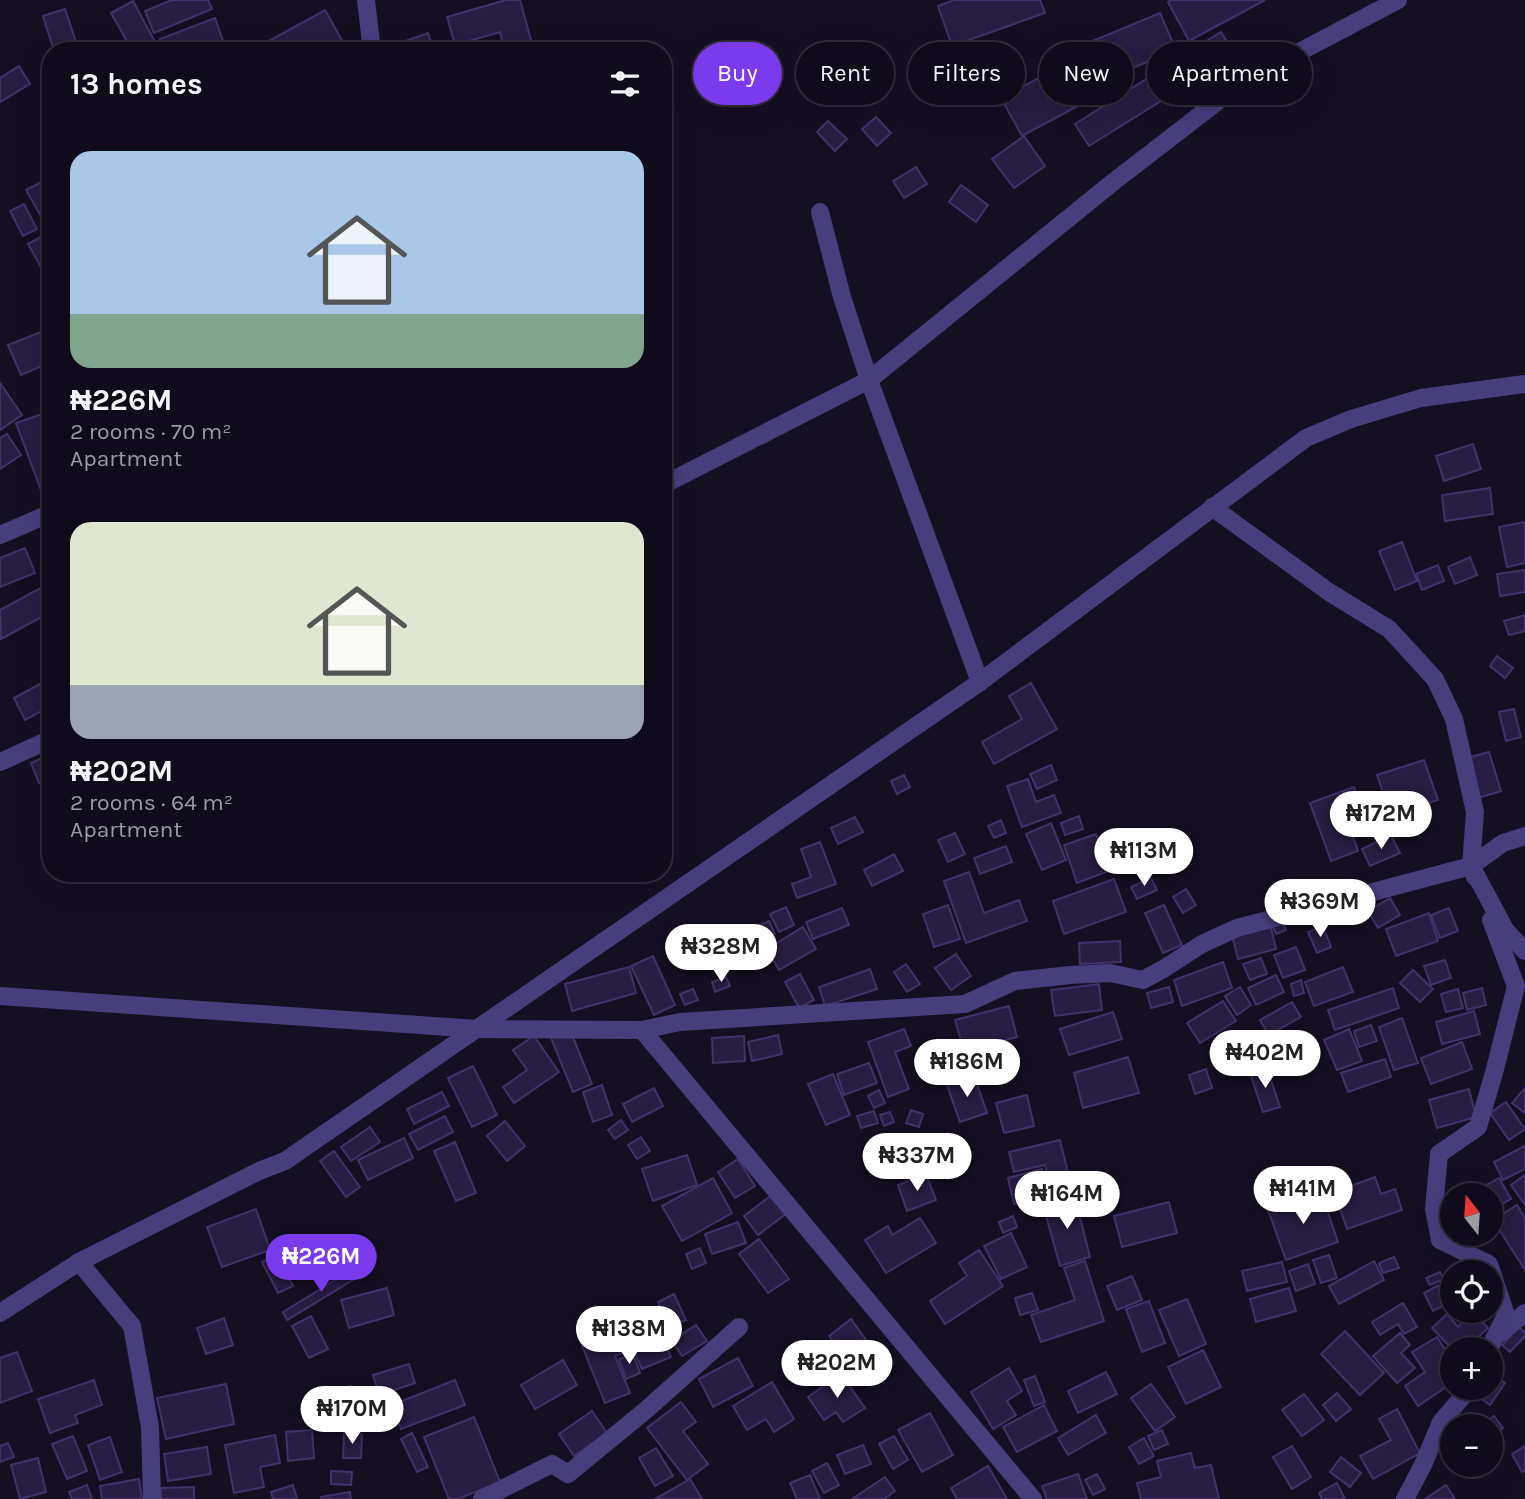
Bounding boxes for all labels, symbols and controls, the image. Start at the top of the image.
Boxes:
chip: Buy [693,42,782,105]
chip: Rent [796,42,894,105]
chip: Filters [908,42,1025,105]
chip: New [1039,42,1133,105]
chip: Apartment [1147,42,1312,105]
icon: filters [606,65,644,103]
text: 13 homes [70,66,203,102]
icon: home [294,197,420,323]
text: ₦226M [70,382,172,418]
text: 2 rooms · 70 m² [70,418,232,445]
text: Apartment [70,445,182,472]
icon: home [294,568,420,694]
text: ₦202M [70,753,173,789]
text: 2 rooms · 64 m² [70,789,233,816]
pin: ₦172M [1332,792,1430,851]
text: ₦172M [1346,800,1416,827]
text: Apartment [70,816,182,843]
pin: ₦113M [1095,828,1193,888]
text: ₦113M [1110,837,1178,864]
pin: ₦369M [1271,880,1369,939]
text: ₦369M [1280,888,1360,915]
pin: ₦328M [672,925,770,984]
text: ₦328M [681,933,761,960]
pin: ₦402M [1216,1030,1314,1090]
text: ₦402M [1226,1039,1304,1066]
pin: ₦186M [918,1040,1016,1099]
text: ₦186M [930,1048,1004,1075]
pin: ₦337M [868,1134,966,1193]
text: ₦337M [879,1142,955,1169]
pin: ₦141M [1254,1166,1352,1226]
pin: ₦164M [1018,1172,1116,1231]
text: ₦141M [1270,1175,1336,1202]
text: ₦164M [1031,1180,1103,1207]
north arrow [1440,1183,1503,1246]
map controls [1440,1183,1503,1477]
pin: ₦226M [272,1234,370,1294]
text: ₦226M [282,1243,360,1270]
button: locate [1440,1260,1503,1323]
pin: ₦138M [580,1306,678,1366]
text: ₦138M [592,1315,666,1342]
button: + [1440,1337,1503,1400]
pin: ₦202M [788,1340,886,1400]
text: ₦202M [797,1349,877,1376]
pin: ₦170M [303,1386,401,1446]
text: ₦170M [317,1395,387,1422]
button: − [1440,1414,1503,1477]

